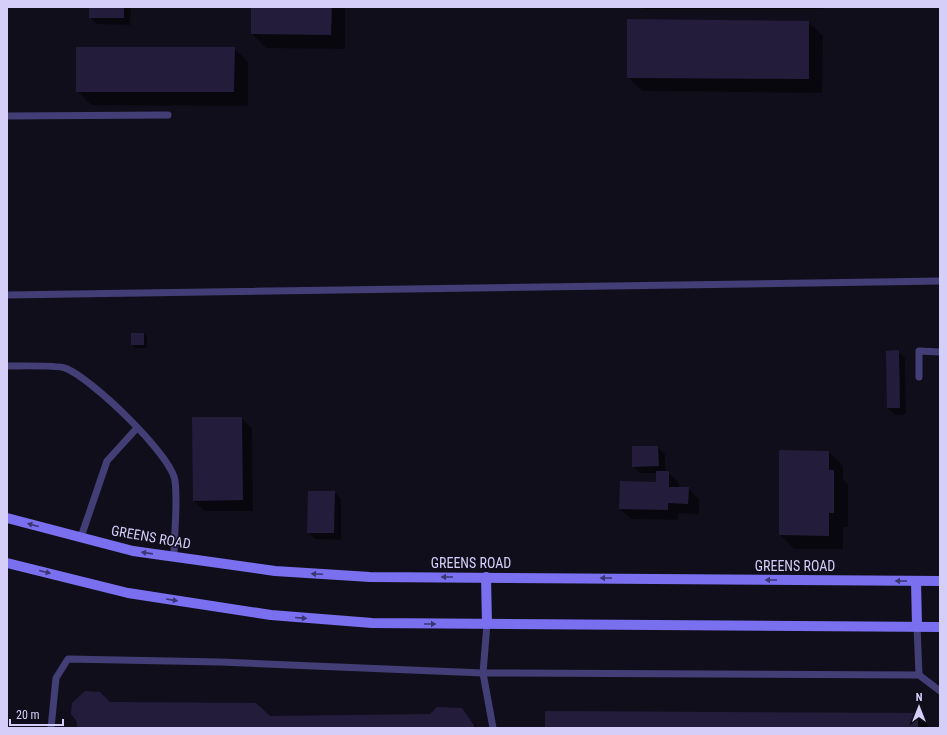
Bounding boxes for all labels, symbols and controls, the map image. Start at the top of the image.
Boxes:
one-way arrow [27,522,39,528]
street label: GREENS ROAD [110,522,192,552]
one-way arrow [141,550,153,556]
street label: GREENS ROAD [431,555,511,571]
street label: GREENS ROAD [755,558,835,574]
one-way arrow [39,570,51,576]
one-way arrow [311,570,323,577]
one-way arrow [440,574,453,580]
one-way arrow [599,575,612,581]
one-way arrow [764,577,777,583]
one-way arrow [894,578,907,584]
one-way arrow [166,597,178,603]
one-way arrow [295,614,307,621]
one-way arrow [424,621,437,627]
north arrow [899,687,939,727]
text: N [916,691,923,704]
scale bar [10,701,63,727]
text: 20 m [16,708,40,722]

